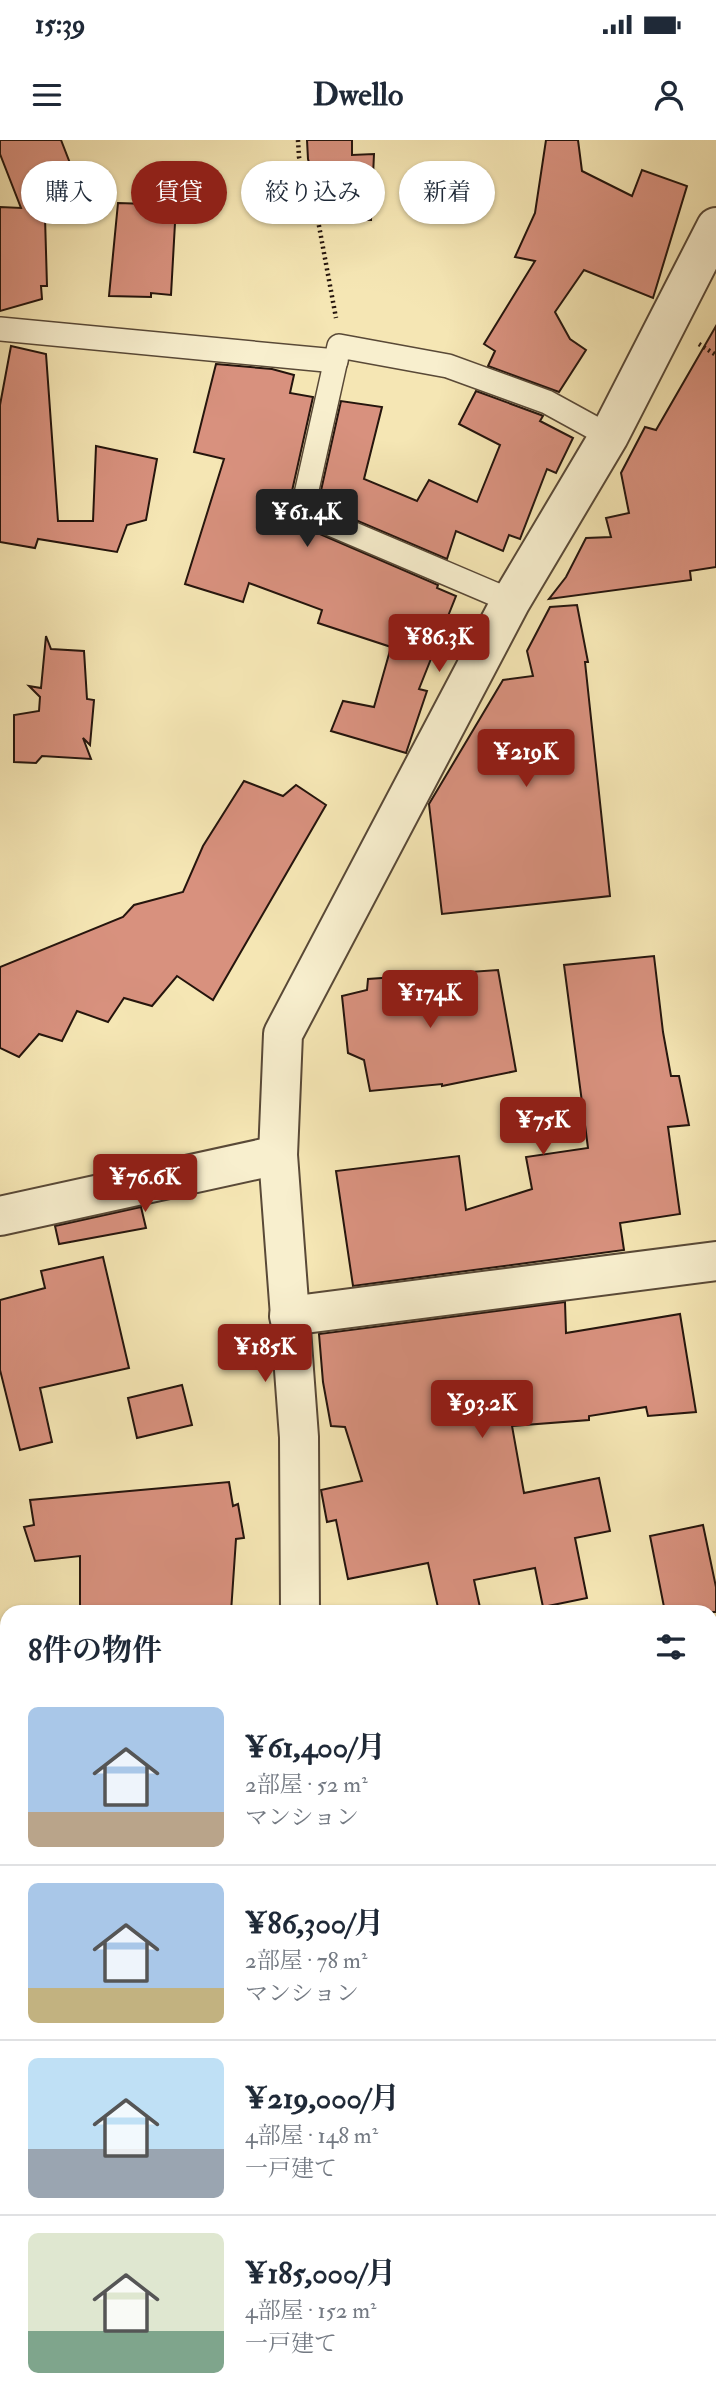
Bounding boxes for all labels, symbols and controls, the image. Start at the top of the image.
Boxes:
text: 15:39 [35,9,85,41]
text: Dwello [313,75,403,115]
icon: menu [28,76,66,114]
icon: person [650,76,688,114]
chip: 購入 [21,161,117,224]
chip: 賃貸 [131,161,227,224]
chip: 絞り込み [241,161,385,224]
chip: 新着 [399,161,495,224]
pin: ¥61.4K [250,490,364,549]
text: ¥61.4K [272,497,342,526]
pin: ¥86.3K [382,615,496,674]
text: ¥86.3K [404,622,474,651]
pin: ¥219K [477,730,575,789]
text: ¥219K [494,737,558,766]
pin: ¥174K [381,970,479,1030]
text: ¥174K [398,978,462,1007]
pin: ¥75K [502,1098,584,1157]
text: ¥75K [516,1105,570,1134]
pin: ¥76.6K [88,1154,202,1214]
text: ¥76.6K [109,1162,181,1191]
pin: ¥185K [216,1324,314,1384]
text: ¥185K [234,1332,296,1361]
pin: ¥93.2K [425,1380,539,1440]
text: ¥93.2K [447,1388,517,1417]
icon: filters [652,1628,690,1666]
text: 8件の物件 [28,1632,162,1669]
text: ¥61,400/月 [245,1729,386,1766]
icon: home [84,1735,168,1819]
text: 2部屋 · 52 m² [245,1770,368,1799]
text: マンション [245,1803,359,1832]
text: ¥86,300/月 [245,1905,384,1942]
icon: home [84,1911,168,1995]
text: 2部屋 · 78 m² [245,1946,367,1975]
text: マンション [245,1979,359,2008]
text: ¥219,000/月 [245,2080,400,2117]
icon: home [84,2086,168,2170]
text: 4部屋 · 148 m² [245,2121,378,2150]
text: 一戸建て [245,2154,337,2183]
text: ¥185,000/月 [245,2255,396,2292]
icon: home [84,2261,168,2345]
text: 4部屋 · 152 m² [245,2296,377,2325]
text: 一戸建て [245,2329,337,2358]

